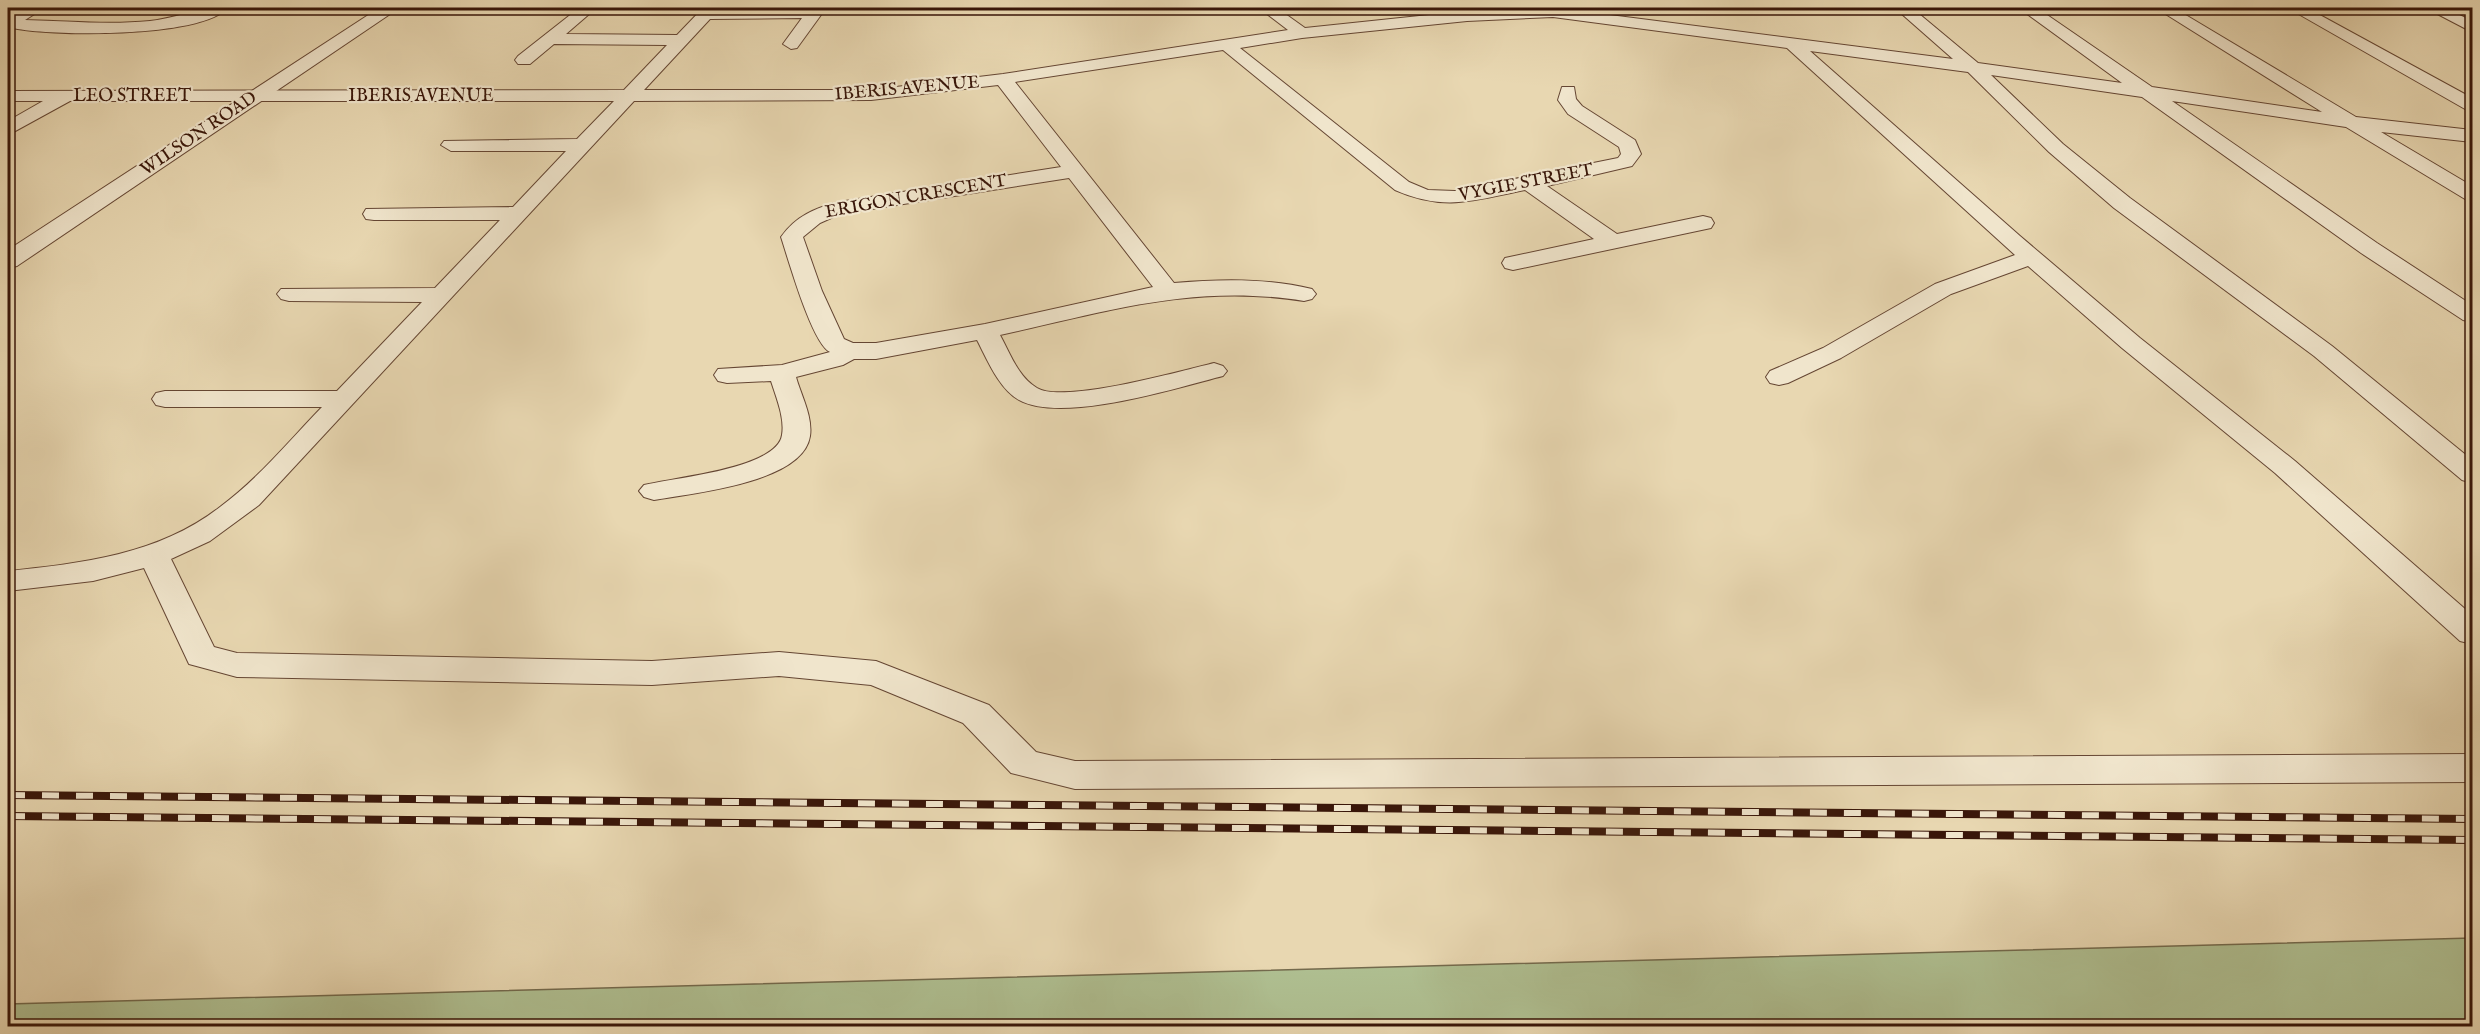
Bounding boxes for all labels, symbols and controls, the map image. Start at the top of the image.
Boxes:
street label: IBERIS AVENUE [834,71,980,107]
street label: LEO STREET [73,85,191,108]
street label: IBERIS AVENUE [348,85,494,108]
street label: WILSON ROAD [136,87,262,181]
street label: VYGIE STREET [1456,159,1595,208]
street label: ERIGON CRESCENT [823,170,1009,224]

